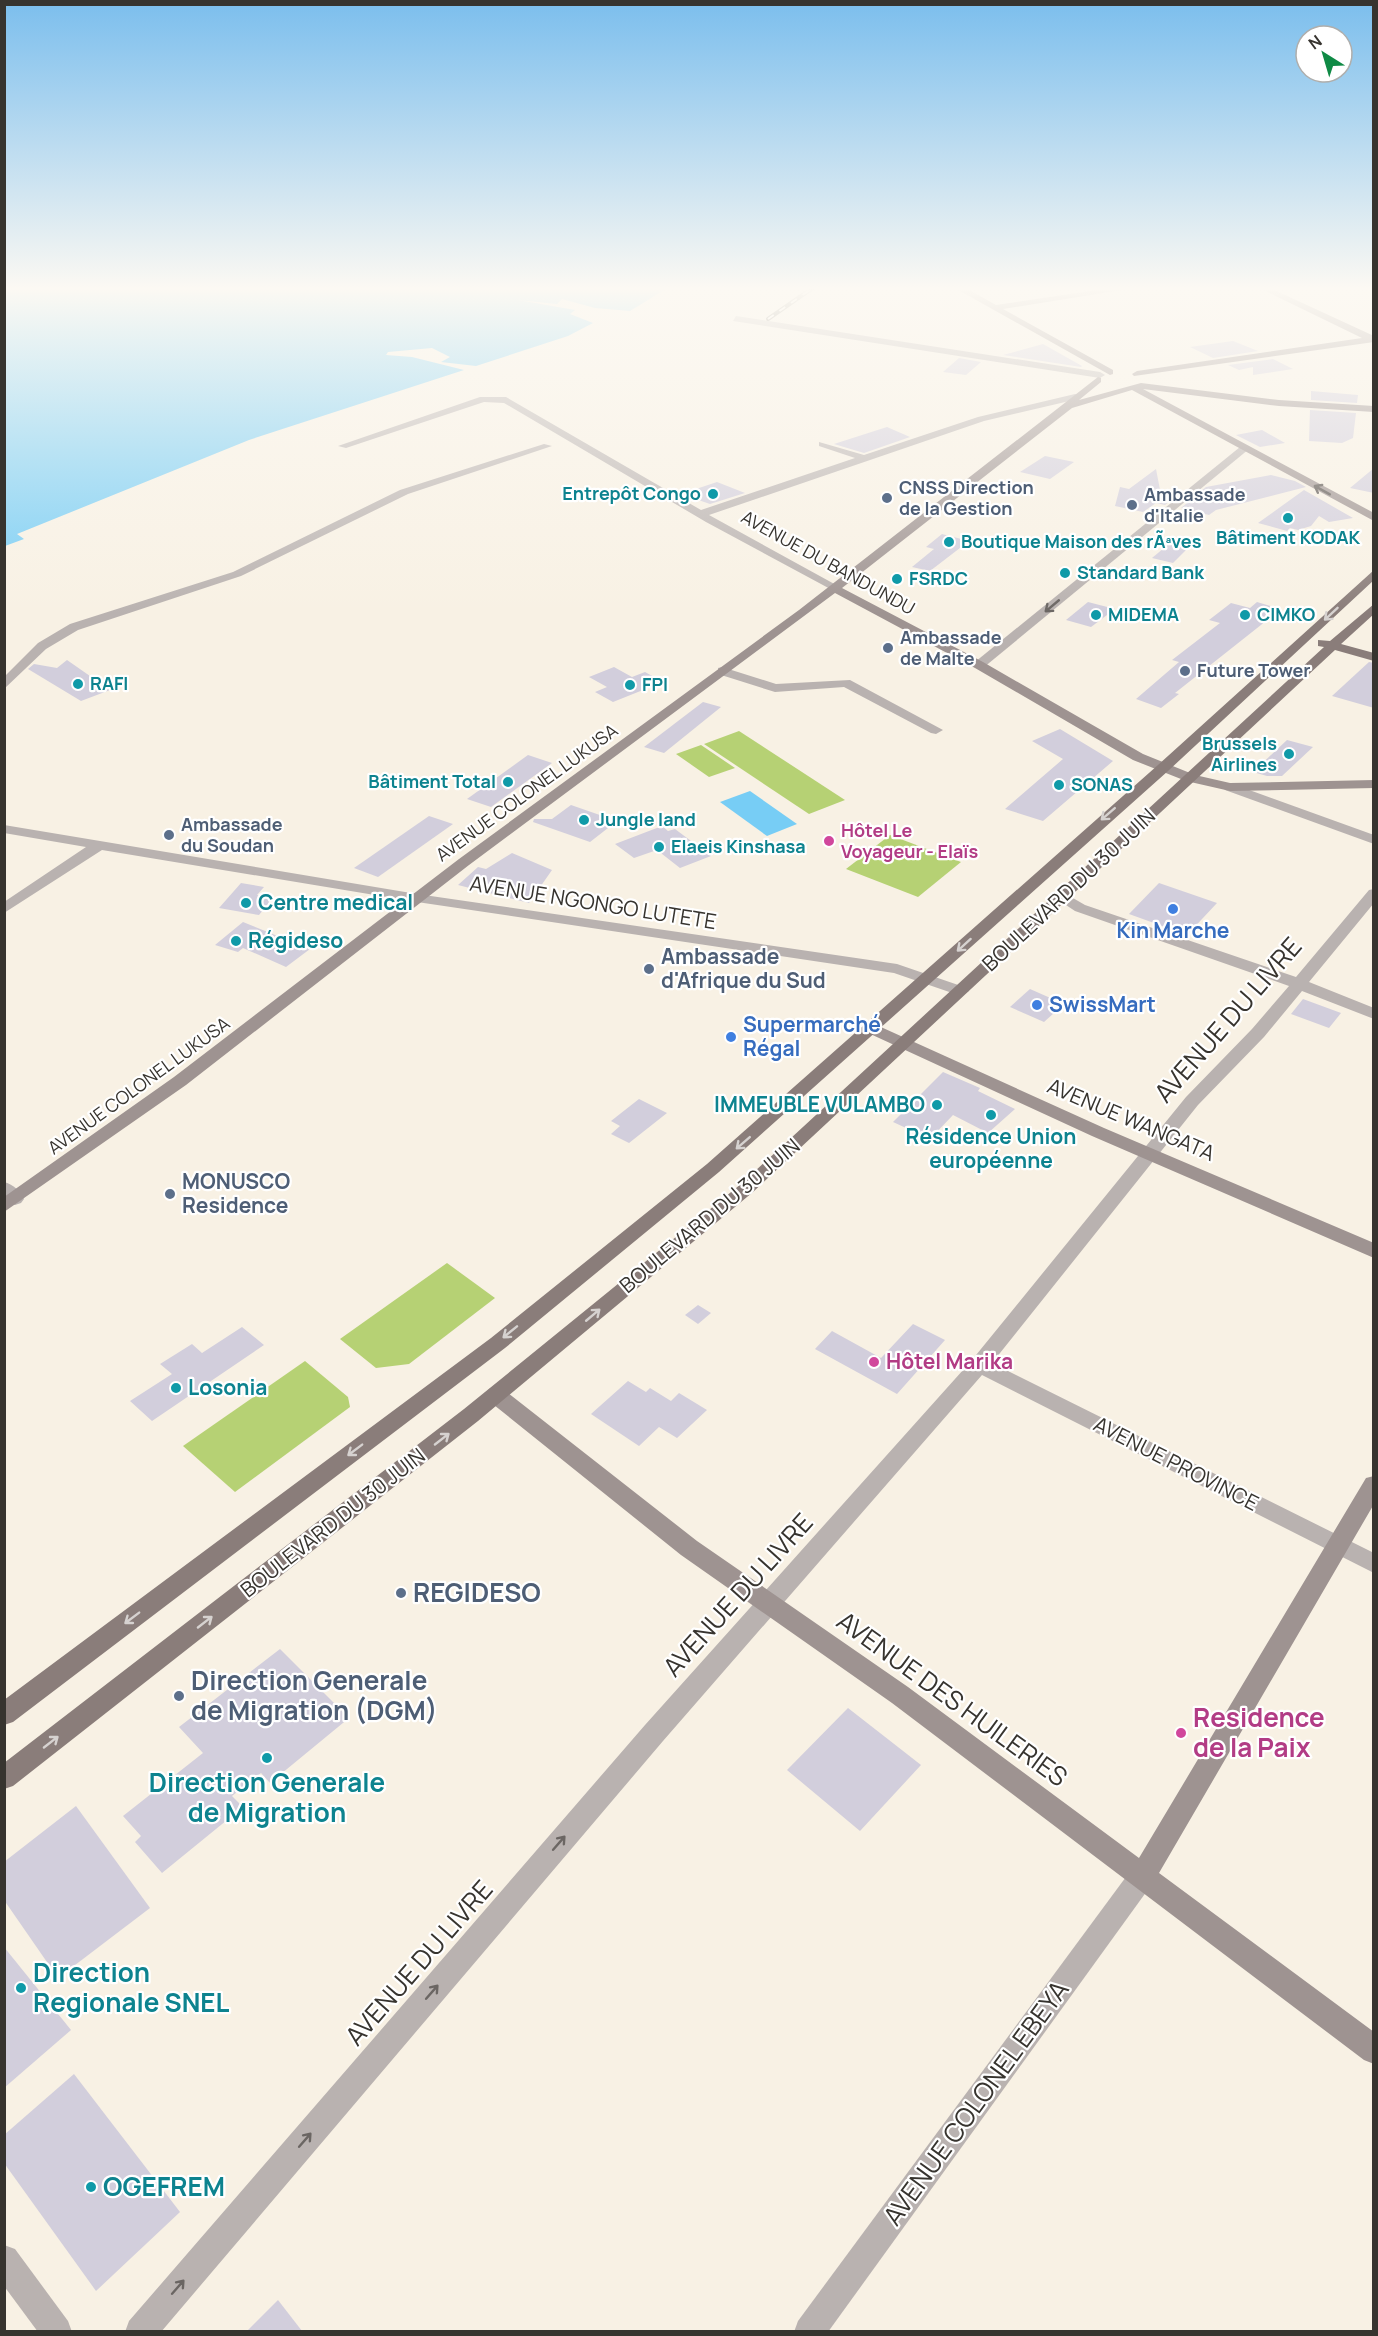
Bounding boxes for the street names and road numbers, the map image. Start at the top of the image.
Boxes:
street label: AVENUE DU BANDUNDU [737,504,920,620]
street label: AVENUE COLONEL LUKUSA [431,718,623,866]
street label: BOULEVARD DU 30 JUIN [976,802,1161,977]
street label: AVENUE NGONGO LUTETE [468,869,718,935]
street label: AVENUE DU LIVRE [1145,929,1309,1110]
street label: AVENUE COLONEL LUKUSA [43,1011,235,1159]
street label: AVENUE WANGATA [1043,1071,1219,1167]
street label: BOULEVARD DU 30 JUIN [613,1132,805,1299]
street label: AVENUE PROVINCE [1089,1410,1264,1517]
street label: BOULEVARD DU 30 JUIN [234,1441,430,1603]
street label: AVENUE DU LIVRE [654,1505,820,1684]
street label: AVENUE DES HUILERIES [830,1602,1075,1794]
street label: AVENUE DU LIVRE [336,1872,500,2053]
street label: AVENUE COLONEL EBEYA [874,1973,1076,2232]

